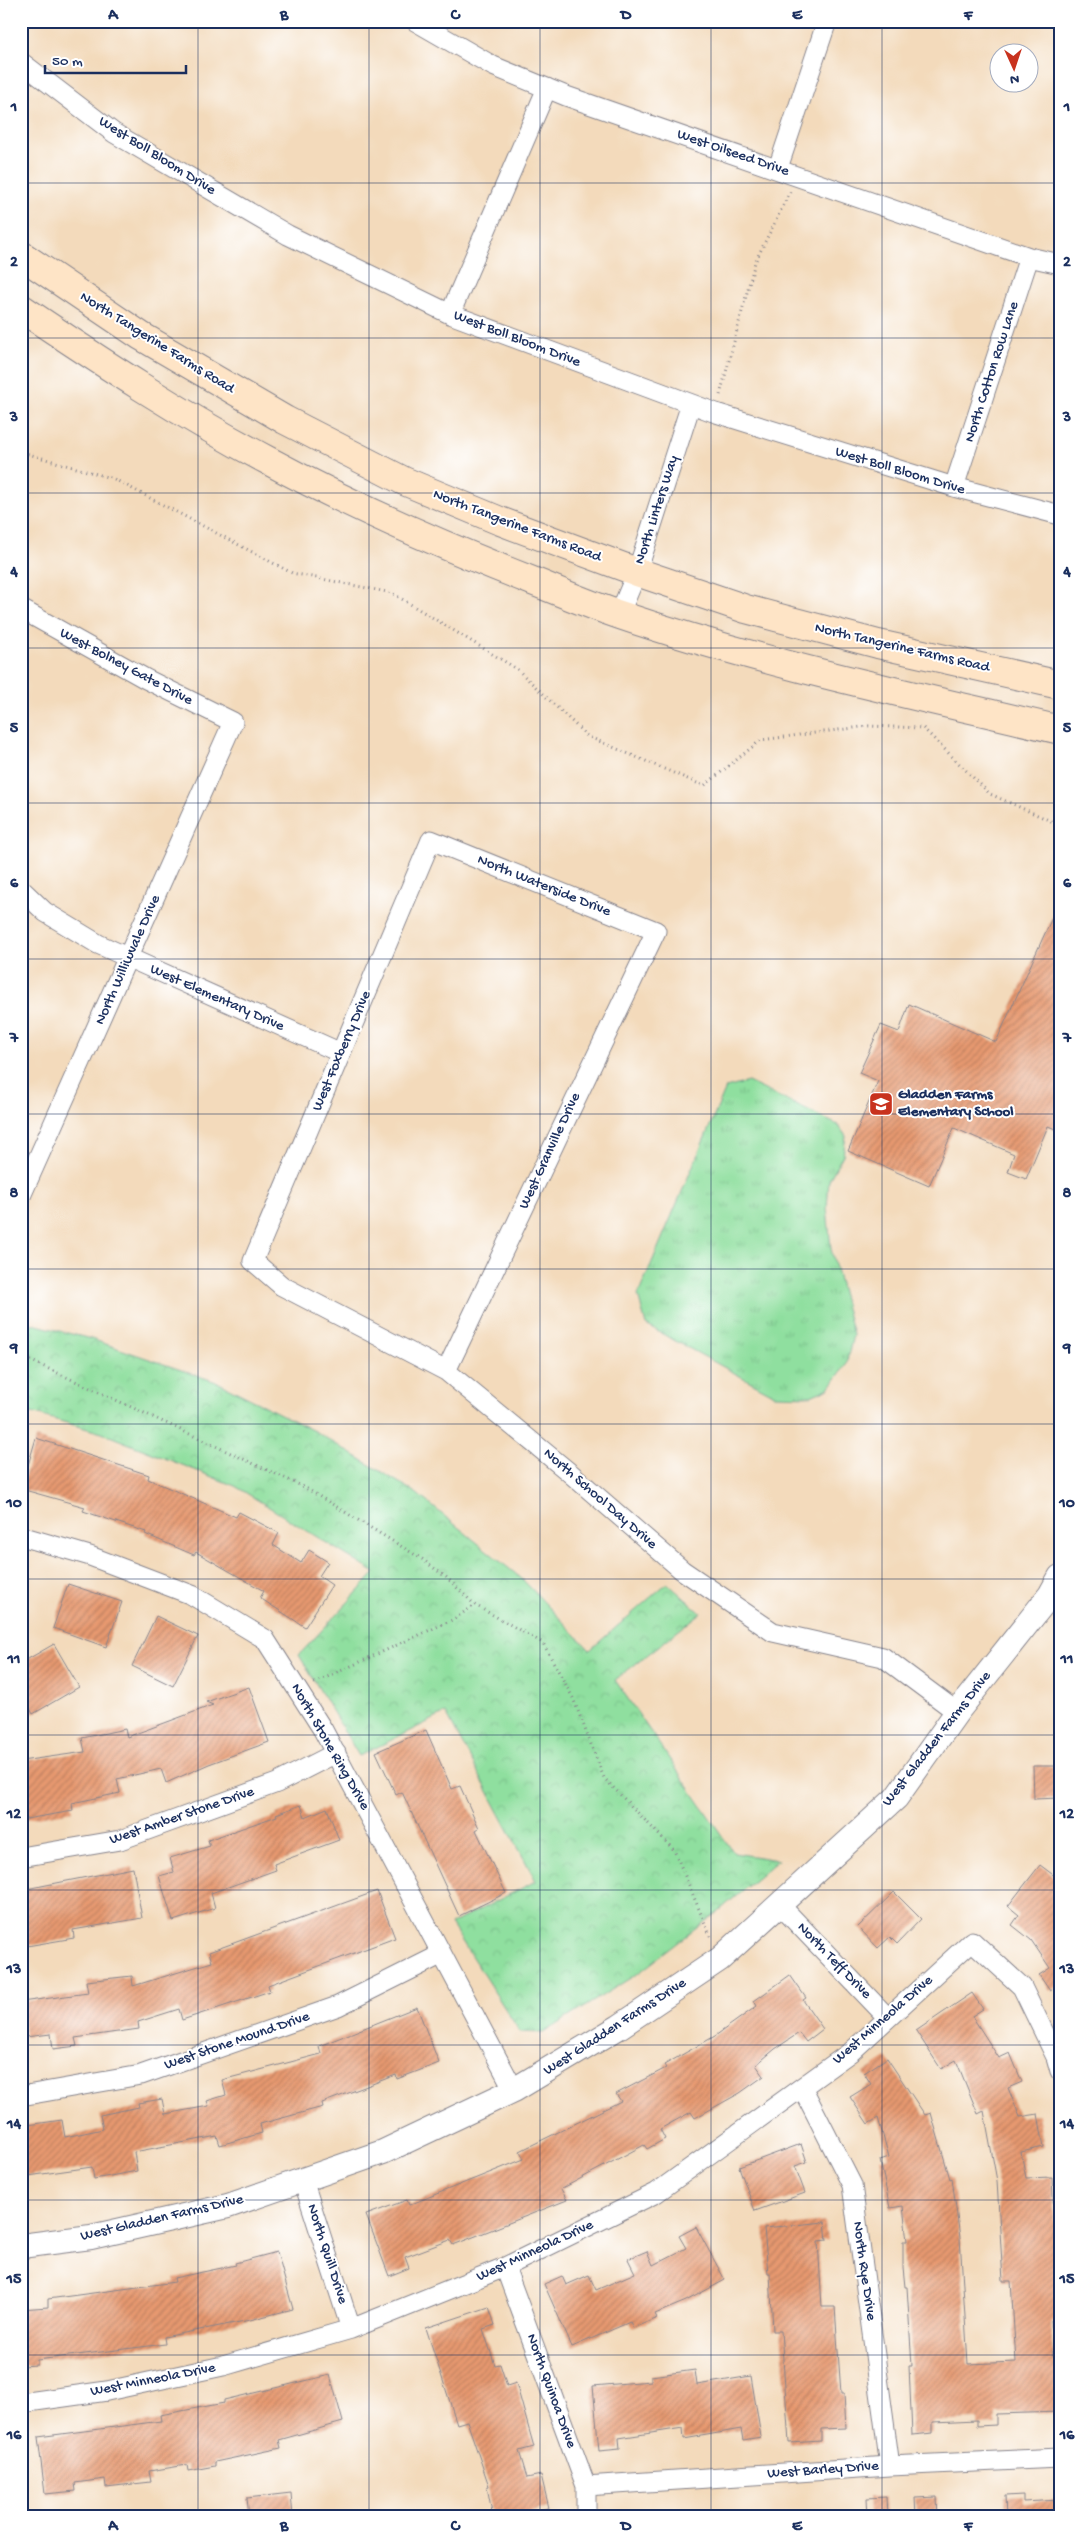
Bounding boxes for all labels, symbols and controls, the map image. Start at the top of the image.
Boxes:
text: A [107,7,119,26]
text: B [279,7,289,26]
text: C [450,7,461,26]
text: D [619,7,632,26]
text: E [792,7,803,26]
text: F [963,7,974,26]
scale bar [45,42,186,74]
north arrow [988,42,1038,92]
text: 50 m [52,53,83,71]
text: N [1010,70,1020,87]
text: 1 [10,99,17,118]
text: 1 [1063,99,1070,118]
street label: West Boll Bloom Drive [95,113,219,199]
street label: West Oilseed Drive [675,125,792,181]
text: 2 [10,254,18,273]
text: 2 [1063,254,1071,273]
street label: North Tangerine Farms Road [76,288,239,399]
street label: North Cotton Row Lane [961,299,1023,445]
street label: West Boll Bloom Drive [451,306,583,372]
text: 3 [9,409,18,428]
text: 3 [1062,409,1071,428]
street label: West Boll Bloom Drive [833,443,967,499]
street label: North Linters Way [631,453,683,567]
street label: North Tangerine Farms Road [430,486,605,567]
text: 4 [9,564,18,583]
text: 4 [1062,564,1071,583]
street label: North Tangerine Farms Road [813,619,992,677]
street label: West Bolney Gate Drive [56,624,196,710]
text: 5 [10,720,19,739]
text: 5 [1063,720,1072,739]
street label: North Waterside Drive [475,851,614,921]
text: 6 [10,875,19,894]
text: 6 [1063,875,1072,894]
street label: North Williwvale Drive [91,892,165,1028]
street label: West Elementary Drive [147,960,287,1036]
street label: West Foxberry Drive [309,988,376,1114]
text: 7 [9,1030,19,1049]
text: 7 [1062,1030,1072,1049]
place label: Gladden Farms Elementary School [898,1086,1014,1121]
street label: West Granville Drive [515,1090,585,1212]
school or university icon: Gladden Farms Elementary School [868,1091,894,1117]
text: 8 [10,1185,19,1204]
text: 8 [1063,1185,1072,1204]
text: 9 [9,1340,18,1359]
text: 9 [1062,1340,1071,1359]
street label: North School Day Drive [539,1445,661,1553]
text: 10 [5,1495,22,1514]
text: 10 [1058,1495,1075,1514]
text: 11 [7,1651,20,1670]
text: 11 [1060,1651,1073,1670]
street label: West Gladden Farms Drive [879,1668,996,1810]
street label: North Stone Ring Drive [286,1681,374,1814]
street label: West Amber Stone Drive [107,1783,257,1849]
text: 12 [6,1806,21,1825]
text: 12 [1059,1806,1074,1825]
street label: North Teff Drive [793,1919,875,2003]
text: 13 [6,1961,21,1980]
text: 13 [1059,1961,1074,1980]
street label: West Minneola Drive [829,1971,937,2068]
street label: West Gladden Farms Drive [540,1974,690,2080]
street label: West Stone Mound Drive [162,2008,312,2074]
text: 14 [6,2116,21,2135]
text: 14 [1059,2116,1074,2135]
street label: West Gladden Farms Drive [79,2190,245,2246]
street label: North Quill Drive [302,2202,352,2306]
street label: West Minneola Drive [474,2216,597,2286]
street label: North Rye Drive [848,2220,880,2322]
text: 15 [6,2271,22,2290]
text: 15 [1059,2271,1075,2290]
street label: North Quinoa Drive [522,2331,580,2451]
street label: West Minneola Drive [89,2359,217,2401]
text: 16 [6,2427,22,2446]
text: 16 [1059,2427,1075,2446]
street label: West Barley Drive [767,2457,880,2483]
text: A [107,2518,119,2537]
text: B [279,2518,289,2537]
text: C [450,2518,461,2537]
text: D [619,2518,632,2537]
text: E [792,2518,803,2537]
text: F [963,2518,974,2537]

